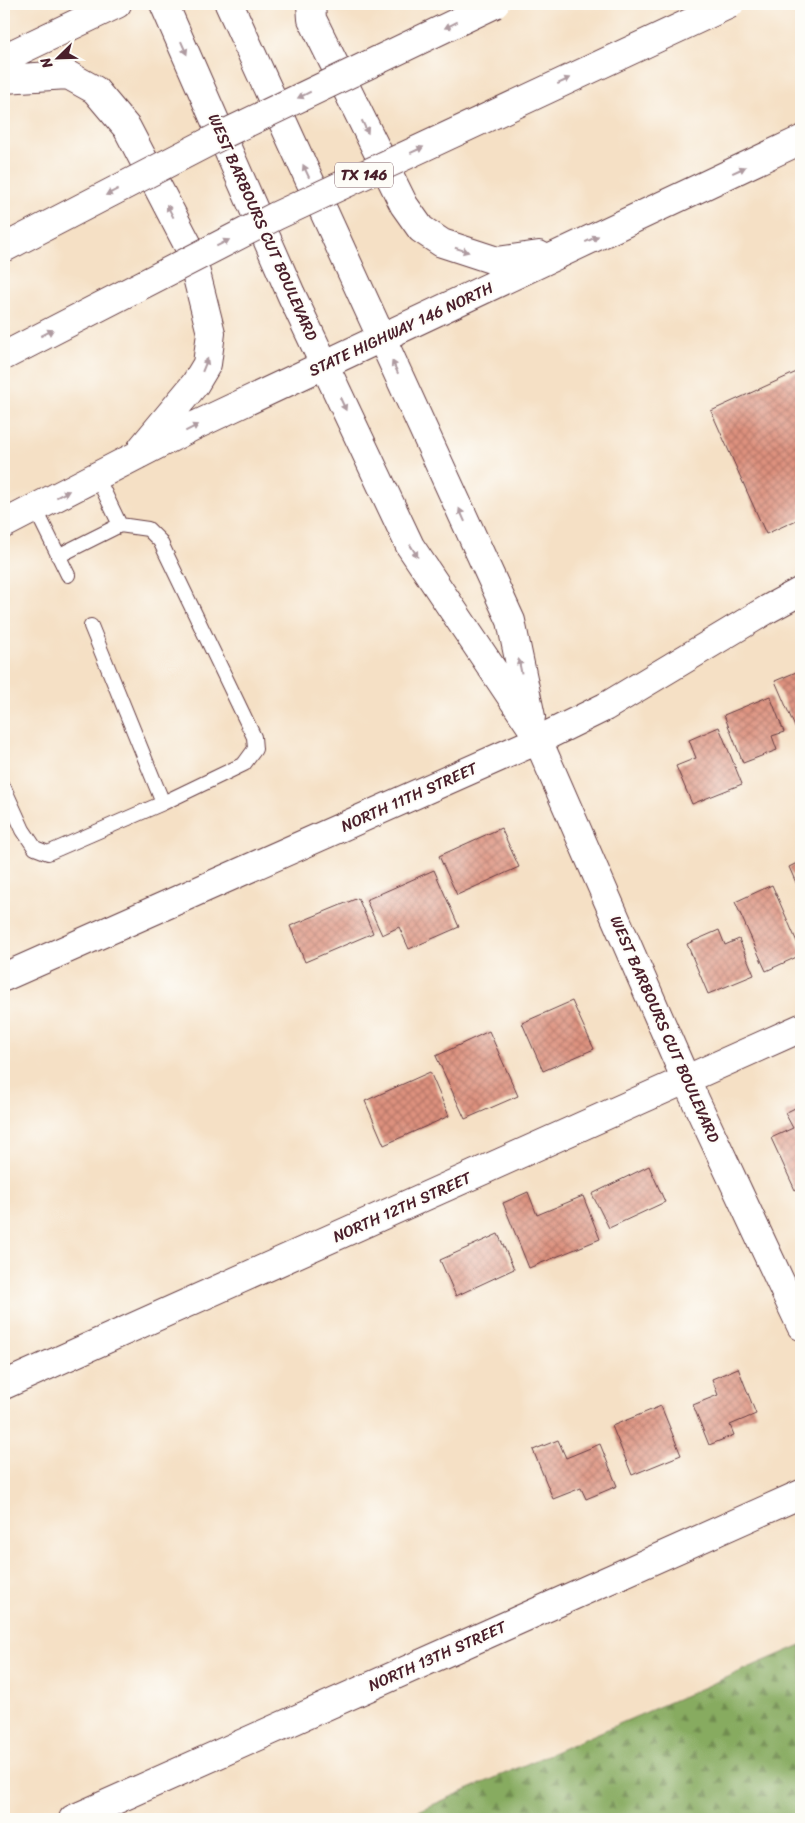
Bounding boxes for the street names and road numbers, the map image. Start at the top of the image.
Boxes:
street label: WEST BARBOURS CUT BOULEVARD [200,109,326,346]
road number: TX 146 [335,162,393,188]
street label: STATE HIGHWAY 146 NORTH [304,273,498,385]
street label: NORTH 11TH STREET [336,753,483,840]
street label: WEST BARBOURS CUT BOULEVARD [602,911,728,1148]
street label: NORTH 12TH STREET [328,1163,477,1251]
street label: NORTH 13TH STREET [363,1612,512,1700]

